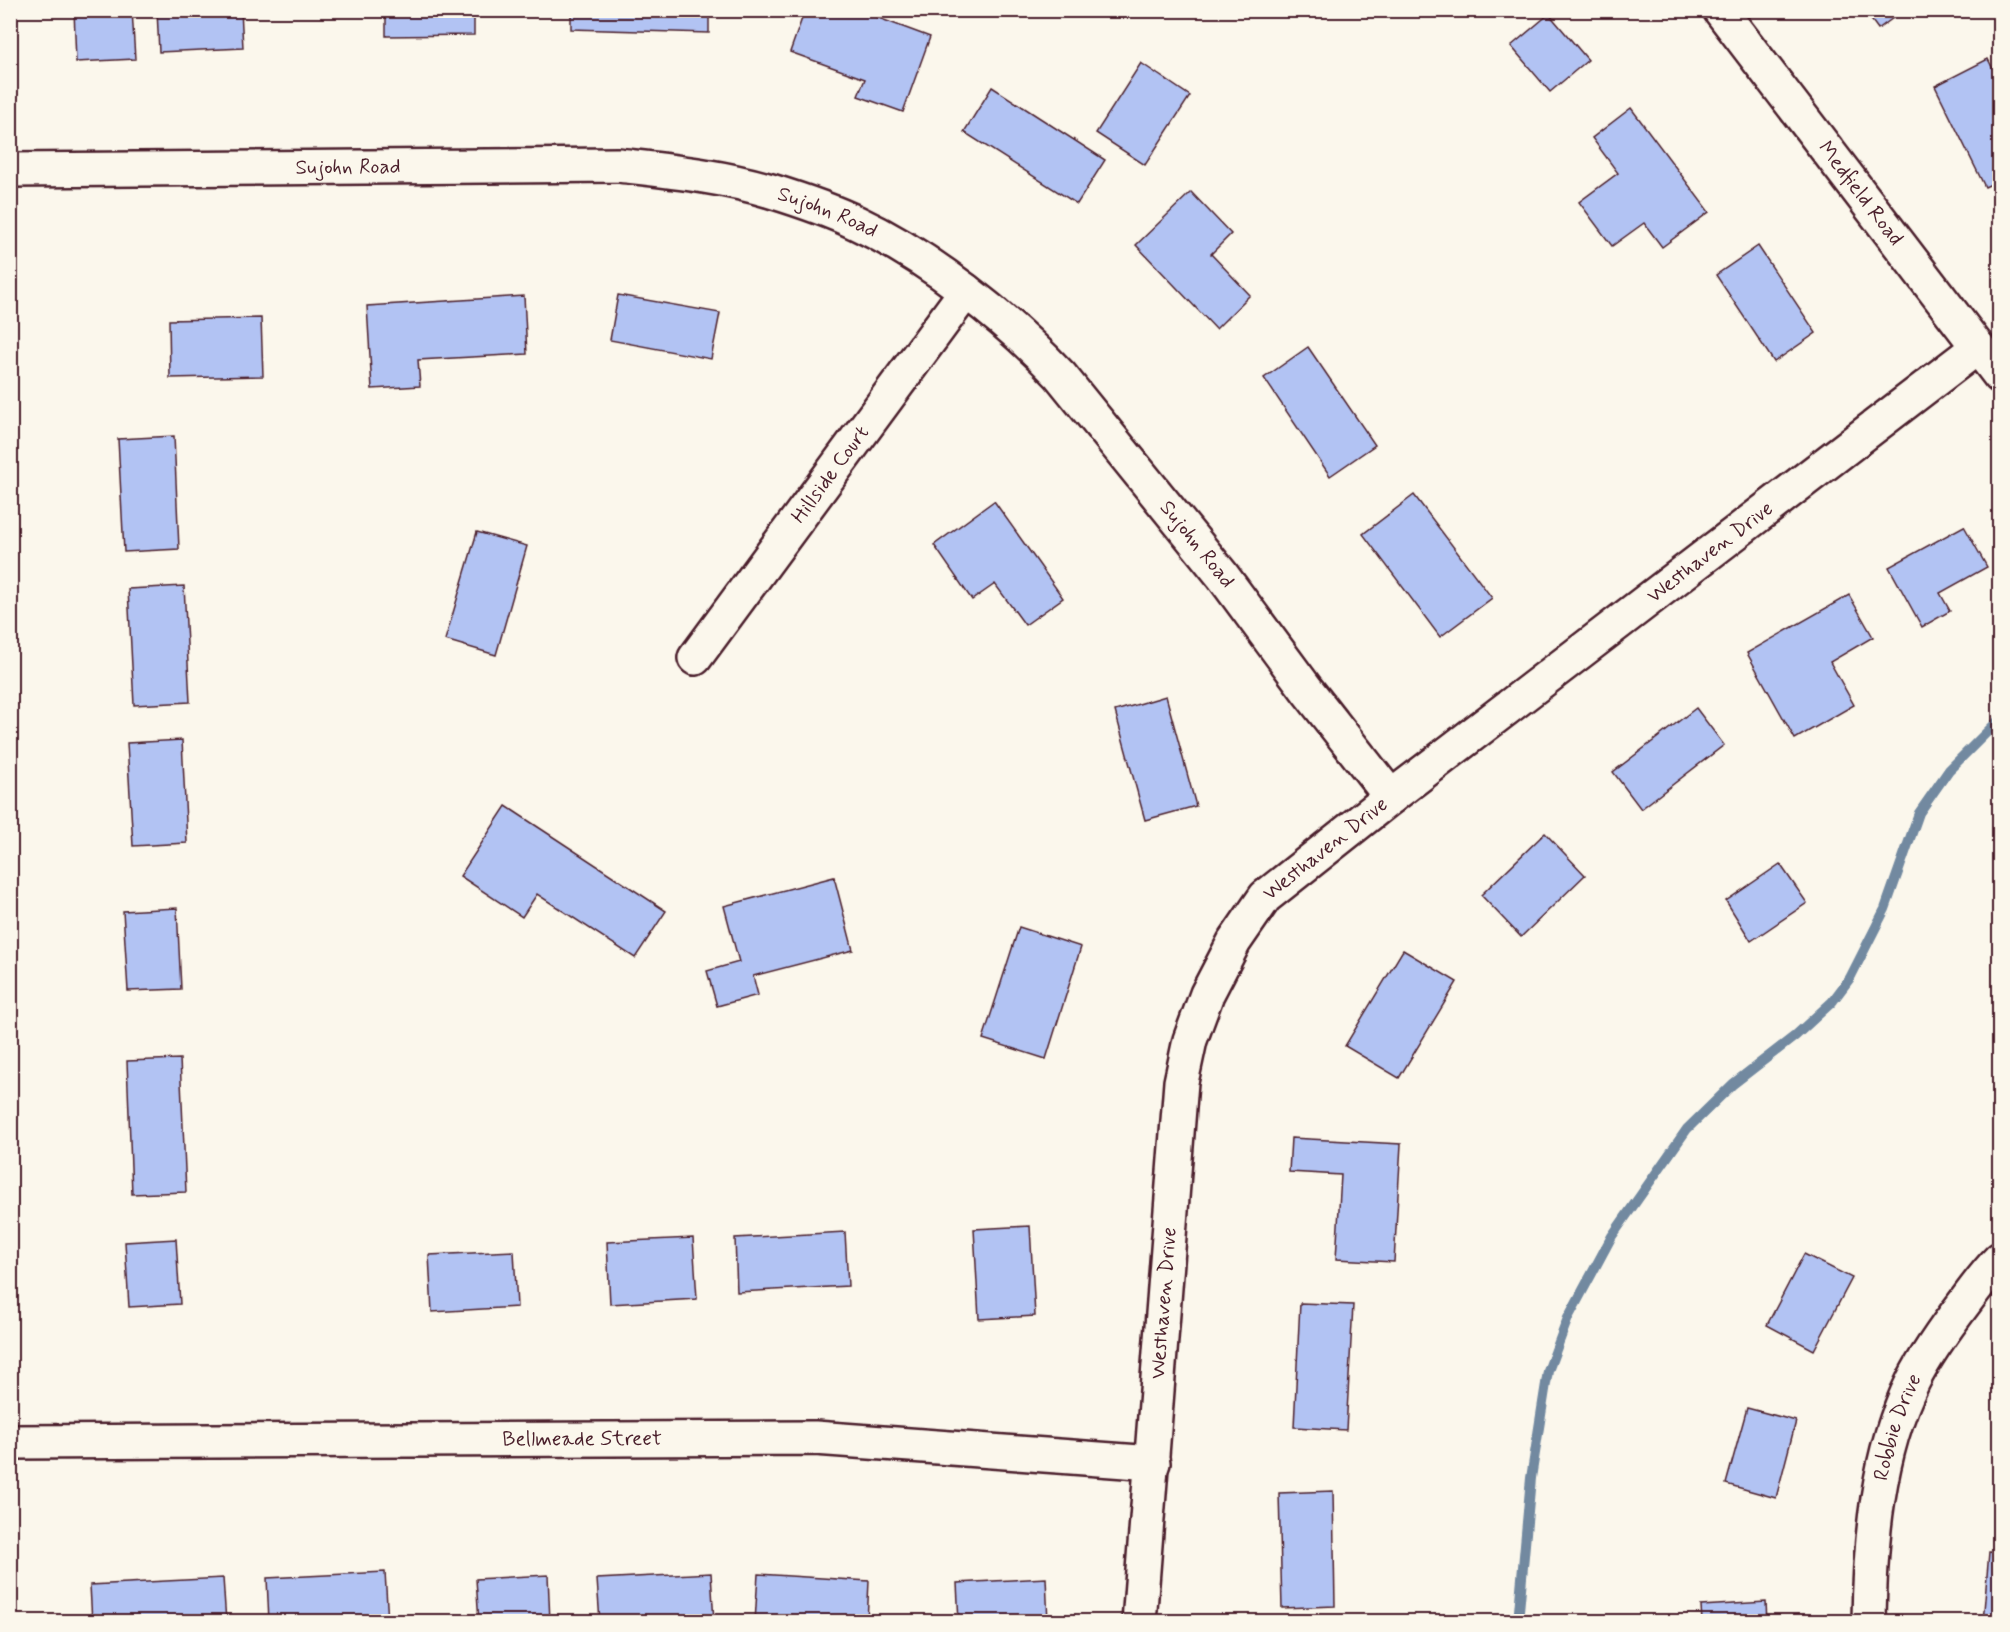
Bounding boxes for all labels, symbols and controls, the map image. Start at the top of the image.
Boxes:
street label: Medfield Road [1811,135,1909,252]
street label: Sujohn Road [295,153,401,182]
street label: Sujohn Road [774,180,882,245]
street label: Hillside Court [785,420,876,529]
street label: Sujohn Road [1153,495,1241,594]
street label: Westhaven Drive [1641,495,1779,610]
street label: Westhaven Drive [1257,791,1394,907]
street label: Westhaven Drive [1144,1226,1184,1380]
street label: Robbie Drive [1867,1369,1928,1483]
street label: Bellmeade Street [502,1425,662,1454]

